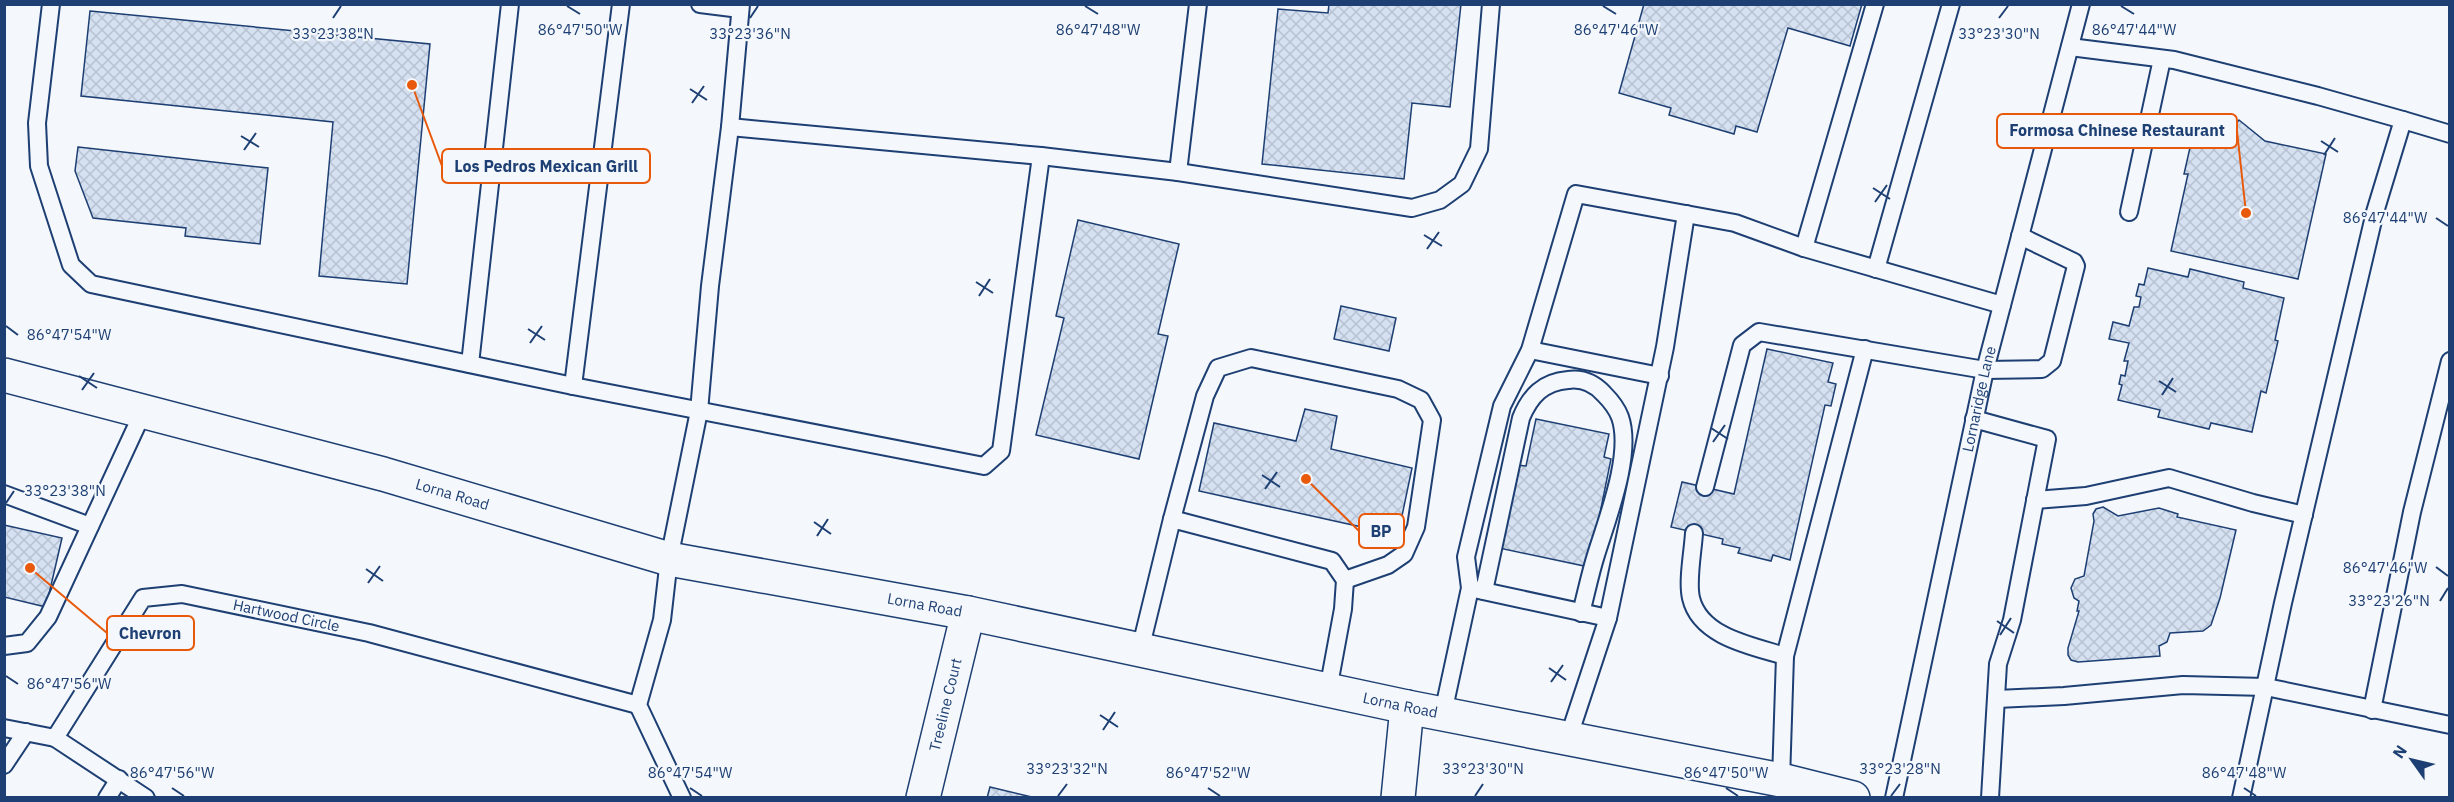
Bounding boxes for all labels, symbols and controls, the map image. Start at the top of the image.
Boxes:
text: 86°47'50"W [538,20,623,39]
text: 86°47'48"W [1056,20,1141,39]
text: 86°47'46"W [1574,20,1659,39]
text: 86°47'44"W [2092,20,2177,39]
text: 33°23'38"N [292,24,374,43]
text: 33°23'36"N [709,24,791,43]
text: 33°23'30"N [1958,24,2040,43]
callout: Formosa Chinese Restaurant [1997,114,2237,148]
text: Formosa Chinese Restaurant [2009,120,2225,140]
callout: Los Pedros Mexican Grill [442,149,650,183]
text: Los Pedros Mexican Grill [454,156,638,176]
text: 86°47'44"W [2343,208,2428,227]
text: 86°47'54"W [27,325,112,344]
street label: Lornaridge Lane [1958,344,2000,454]
street label: Lorna Road [413,474,492,514]
text: 33°23'38"N [24,481,106,500]
callout: BP [1359,514,1404,548]
text: BP [1370,521,1392,541]
text: 86°47'46"W [2343,558,2428,577]
street label: Lorna Road [886,589,964,621]
text: 33°23'26"N [2348,591,2430,610]
street label: Hartwood Circle [231,595,341,636]
callout: Chevron [107,616,194,650]
text: Chevron [119,623,181,643]
street label: Treeline Court [925,656,966,753]
text: 86°47'56"W [27,674,112,693]
street label: Lorna Road [1361,688,1439,722]
north arrow [2382,730,2442,790]
text: N [2388,741,2411,762]
text: 33°23'32"N [1026,759,1108,778]
text: 33°23'30"N [1442,759,1524,778]
text: 33°23'28"N [1859,759,1941,778]
text: 86°47'56"W [130,763,215,782]
text: 86°47'54"W [648,763,733,782]
text: 86°47'52"W [1166,763,1251,782]
text: 86°47'50"W [1684,763,1769,782]
text: 86°47'48"W [2202,763,2287,782]

